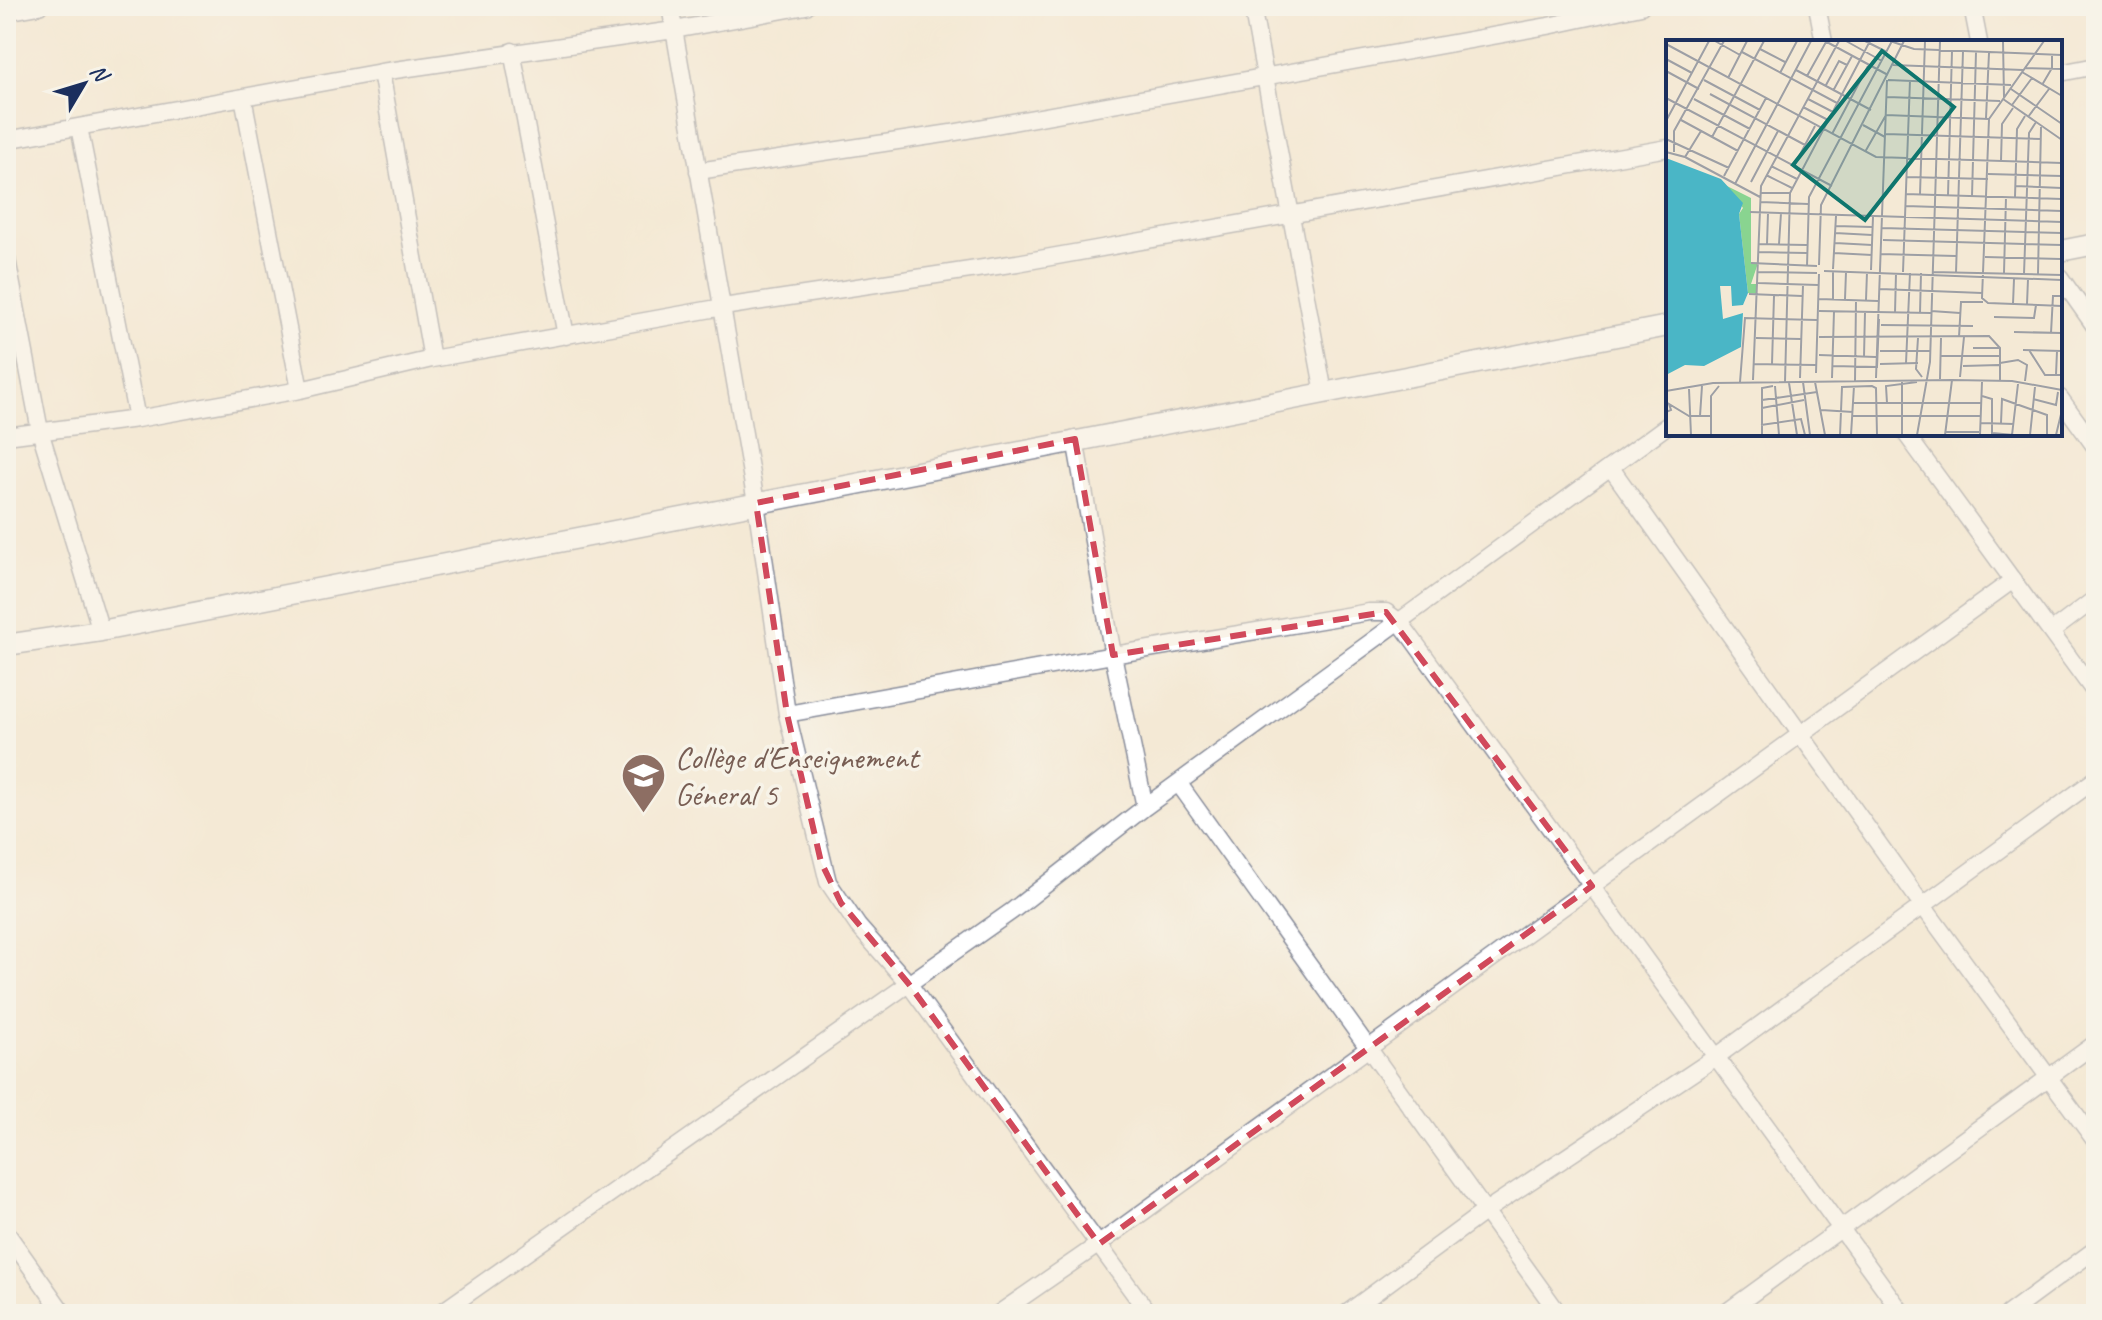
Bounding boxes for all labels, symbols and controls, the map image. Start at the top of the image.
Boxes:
inset map [1666,40,2062,436]
north arrow [44,44,124,124]
text: N [84,58,116,89]
place label: Collège d'Enseignement Géneral 5 [675,737,922,815]
school or university icon: Collège d'Enseignement Géneral 5 [620,751,668,814]

